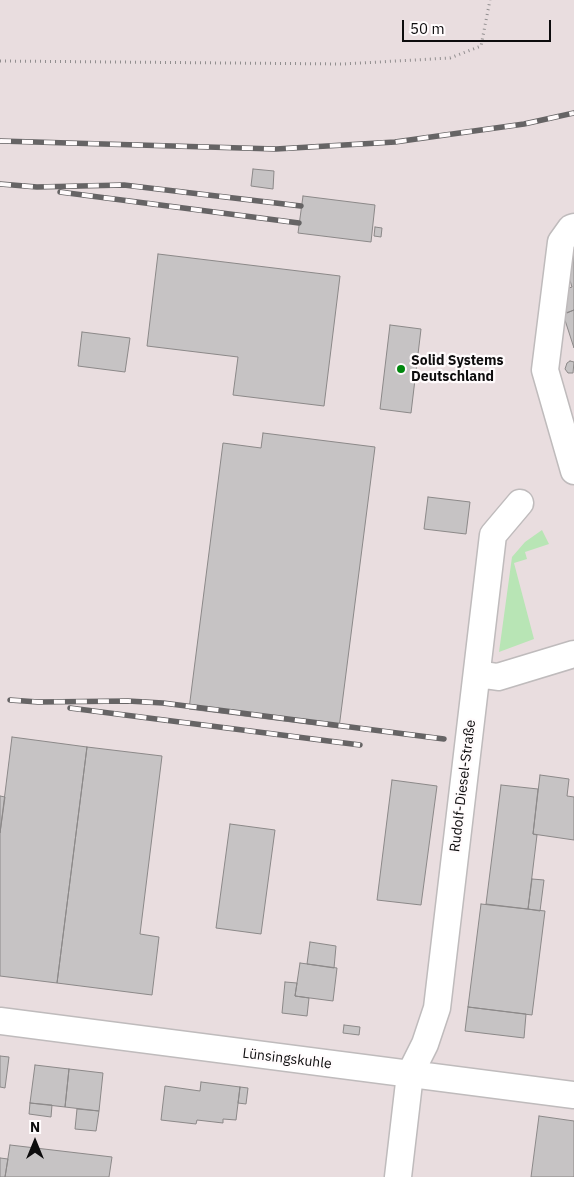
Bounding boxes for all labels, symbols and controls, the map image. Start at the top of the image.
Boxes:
scale bar [404,10,553,42]
text: 50 m [410,19,445,38]
place label: Solid Systems Deutschland [411,353,503,386]
marker: Solid Systems Deutschland [395,363,407,375]
street label: Rudolf-Diesel-Straße [447,719,479,853]
street label: Lünsingskuhle [241,1045,333,1073]
north arrow [10,1117,60,1167]
text: N [30,1118,40,1136]

